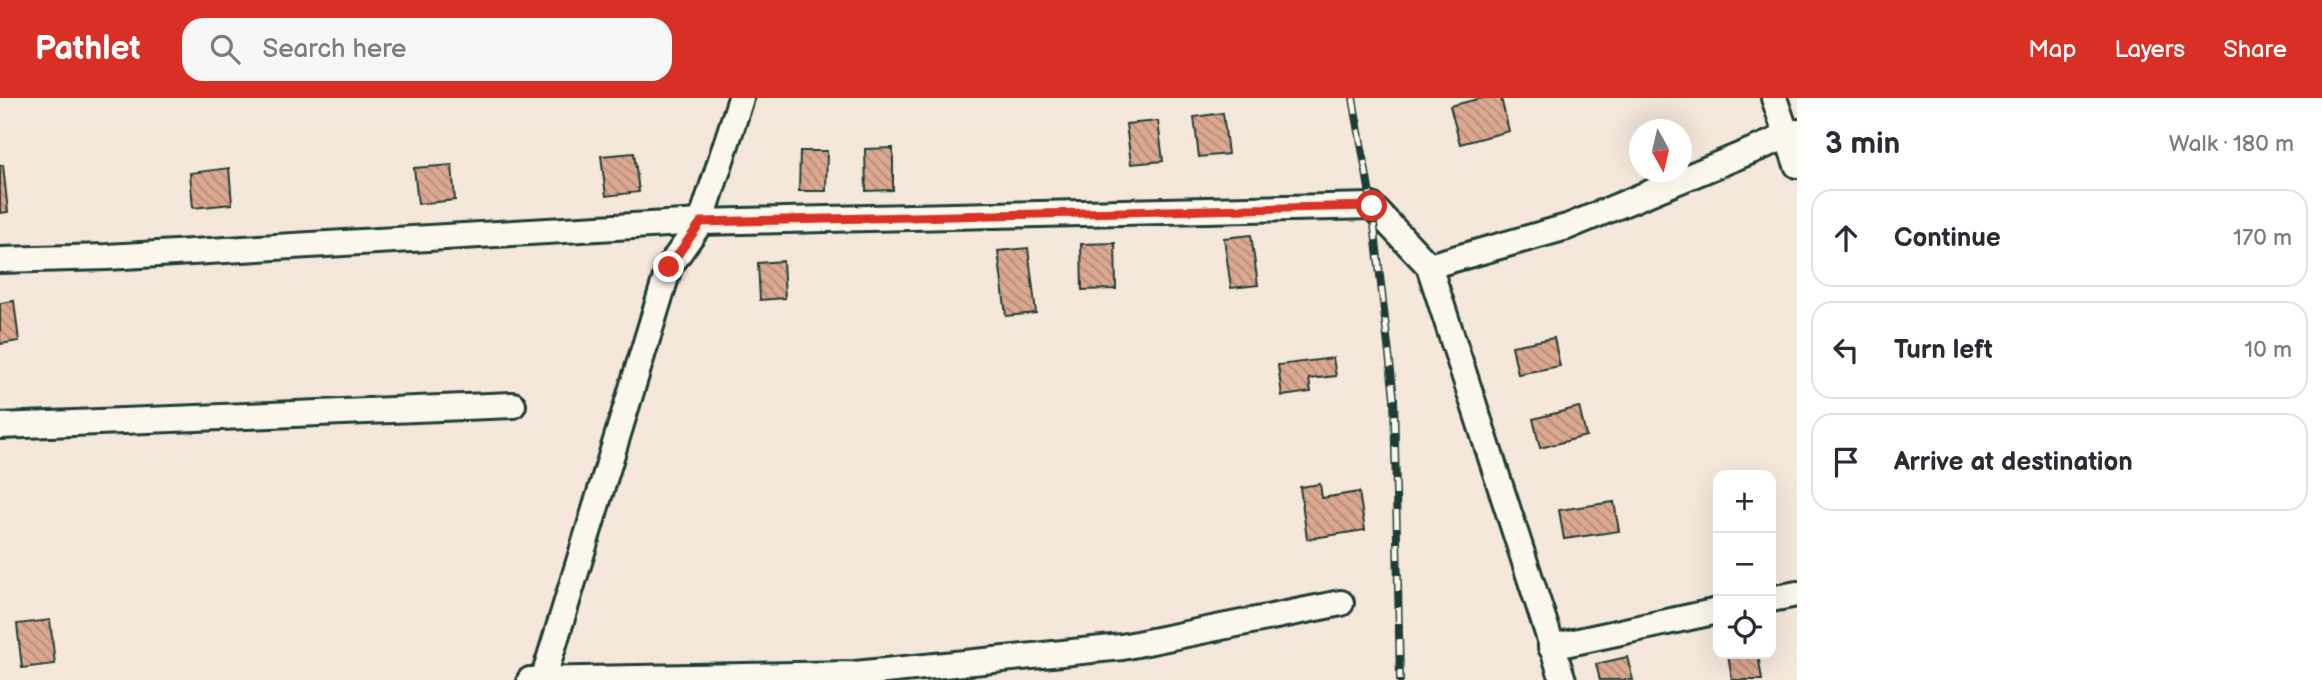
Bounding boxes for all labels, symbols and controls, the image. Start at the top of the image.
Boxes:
search box [182,18,672,81]
text: Pathlet [35,29,140,69]
icon: search [206,30,244,68]
text: Search here [262,34,406,65]
text: Map [2028,35,2076,64]
text: Layers [2114,35,2185,64]
text: Share [2223,35,2287,64]
north arrow [1629,119,1692,182]
text: 3 min [1825,126,1900,162]
text: Walk · 180 m [2169,130,2294,158]
route start [1356,190,1387,221]
icon: ahead [1827,219,1865,257]
text: Continue [1894,223,2001,254]
text: 170 m [2233,224,2292,252]
route end [653,251,684,282]
icon: left [1827,331,1865,369]
text: Turn left [1894,335,1993,366]
text: 10 m [2244,336,2292,364]
icon: arrive [1827,443,1865,481]
text: Arrive at destination [1894,447,2133,478]
map controls [1713,470,1776,659]
button: + [1713,470,1776,533]
button: − [1713,533,1776,596]
button: locate [1713,596,1776,659]

